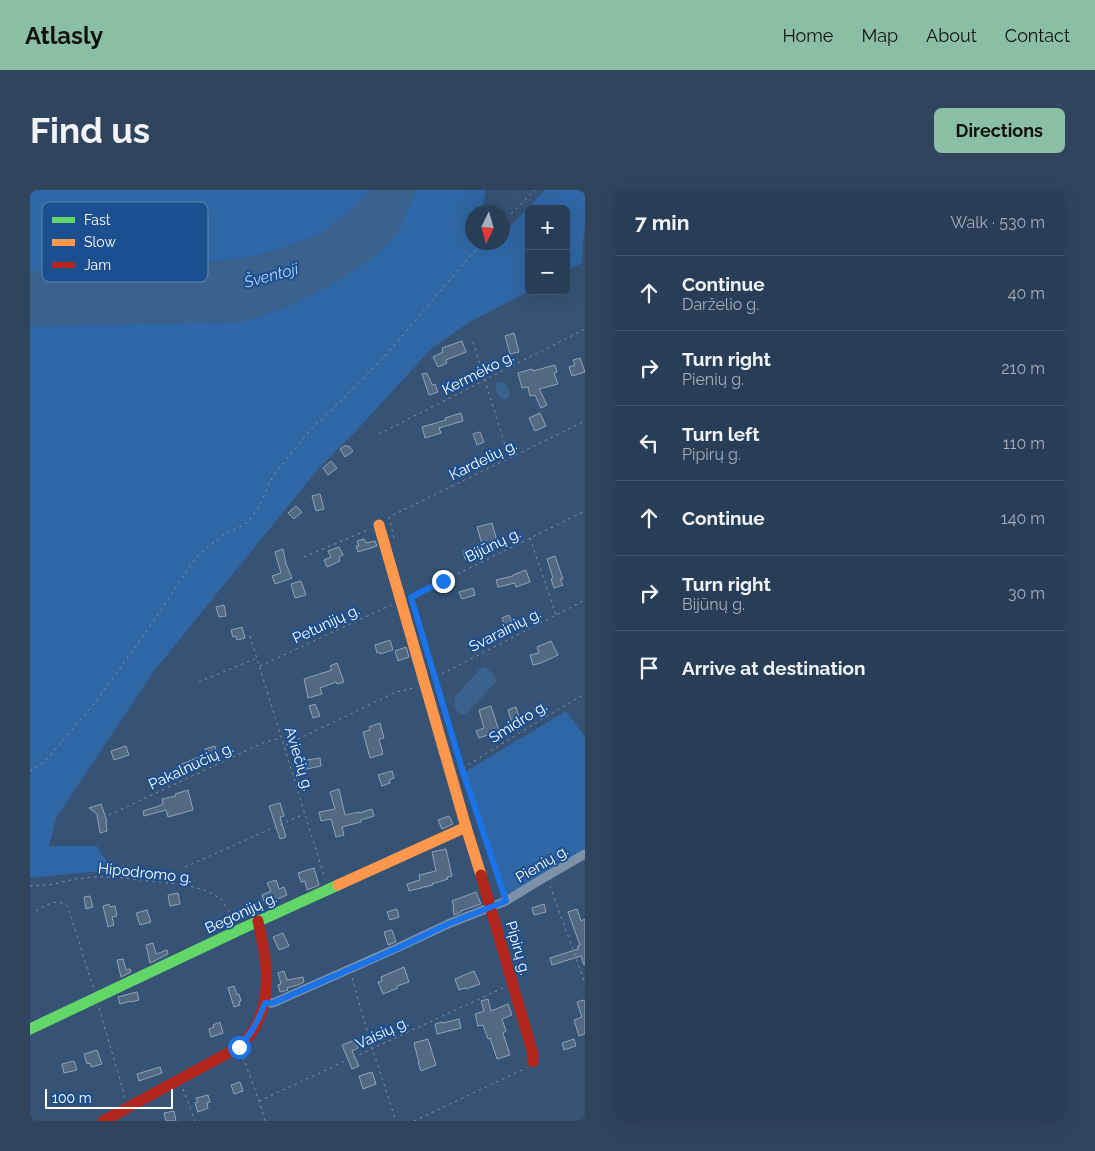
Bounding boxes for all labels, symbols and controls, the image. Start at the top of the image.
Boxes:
text: Atlasly [25,21,103,50]
text: Home [782,25,833,46]
text: Map [861,25,898,46]
text: About [926,25,977,46]
text: Contact [1005,25,1070,46]
button: Directions [934,108,1065,153]
text: Find us [30,110,150,151]
legend [42,202,208,282]
north arrow [465,205,510,250]
map controls [525,205,570,295]
button: + [525,205,570,250]
text: 7 min [635,210,689,235]
text: Fast [84,212,111,228]
text: Walk · 530 m [951,213,1045,232]
text: Slow [84,234,116,250]
button: − [525,250,570,295]
text: Jam [84,257,111,273]
water label: Šventoji [241,258,301,292]
text: Continue [682,273,765,295]
icon: ahead [635,279,663,307]
text: 40 m [1008,284,1045,303]
text: Darželio g. [682,295,759,314]
street label: Kermėko g. [439,347,517,399]
text: Turn right [682,348,771,370]
icon: right [635,354,663,382]
text: 210 m [1001,359,1045,378]
text: Pienių g. [682,370,744,389]
text: Turn left [682,423,759,445]
icon: left [635,429,663,457]
text: 110 m [1003,434,1045,453]
street label: Kardelių g. [446,436,520,484]
text: Pipirų g. [682,445,741,464]
icon: ahead [635,504,663,532]
text: Continue [682,507,765,529]
text: 140 m [1001,509,1045,528]
street label: Bijūnų g. [462,524,524,566]
route end [432,570,455,593]
text: Turn right [682,573,771,595]
icon: right [635,579,663,607]
text: 30 m [1008,584,1045,603]
text: Bijūnų g. [682,595,745,614]
street label: Petunijų g. [290,601,362,647]
street label: Svarainių g. [466,604,544,656]
icon: arrive [635,654,663,682]
text: Arrive at destination [682,657,866,679]
street label: Smidro g. [486,697,550,747]
street label: Aviečių g. [281,725,317,793]
street label: Pakalnučių g. [146,738,236,794]
street label: Pienių g. [512,841,572,887]
street label: Hipodromo g. [97,859,193,887]
street label: Begonijų g. [202,889,280,937]
street label: Pipirų g. [502,919,534,977]
street label: Vaisių g. [353,1013,411,1053]
route start [228,1036,251,1059]
scale bar [45,1086,172,1109]
text: 100 m [52,1090,92,1106]

